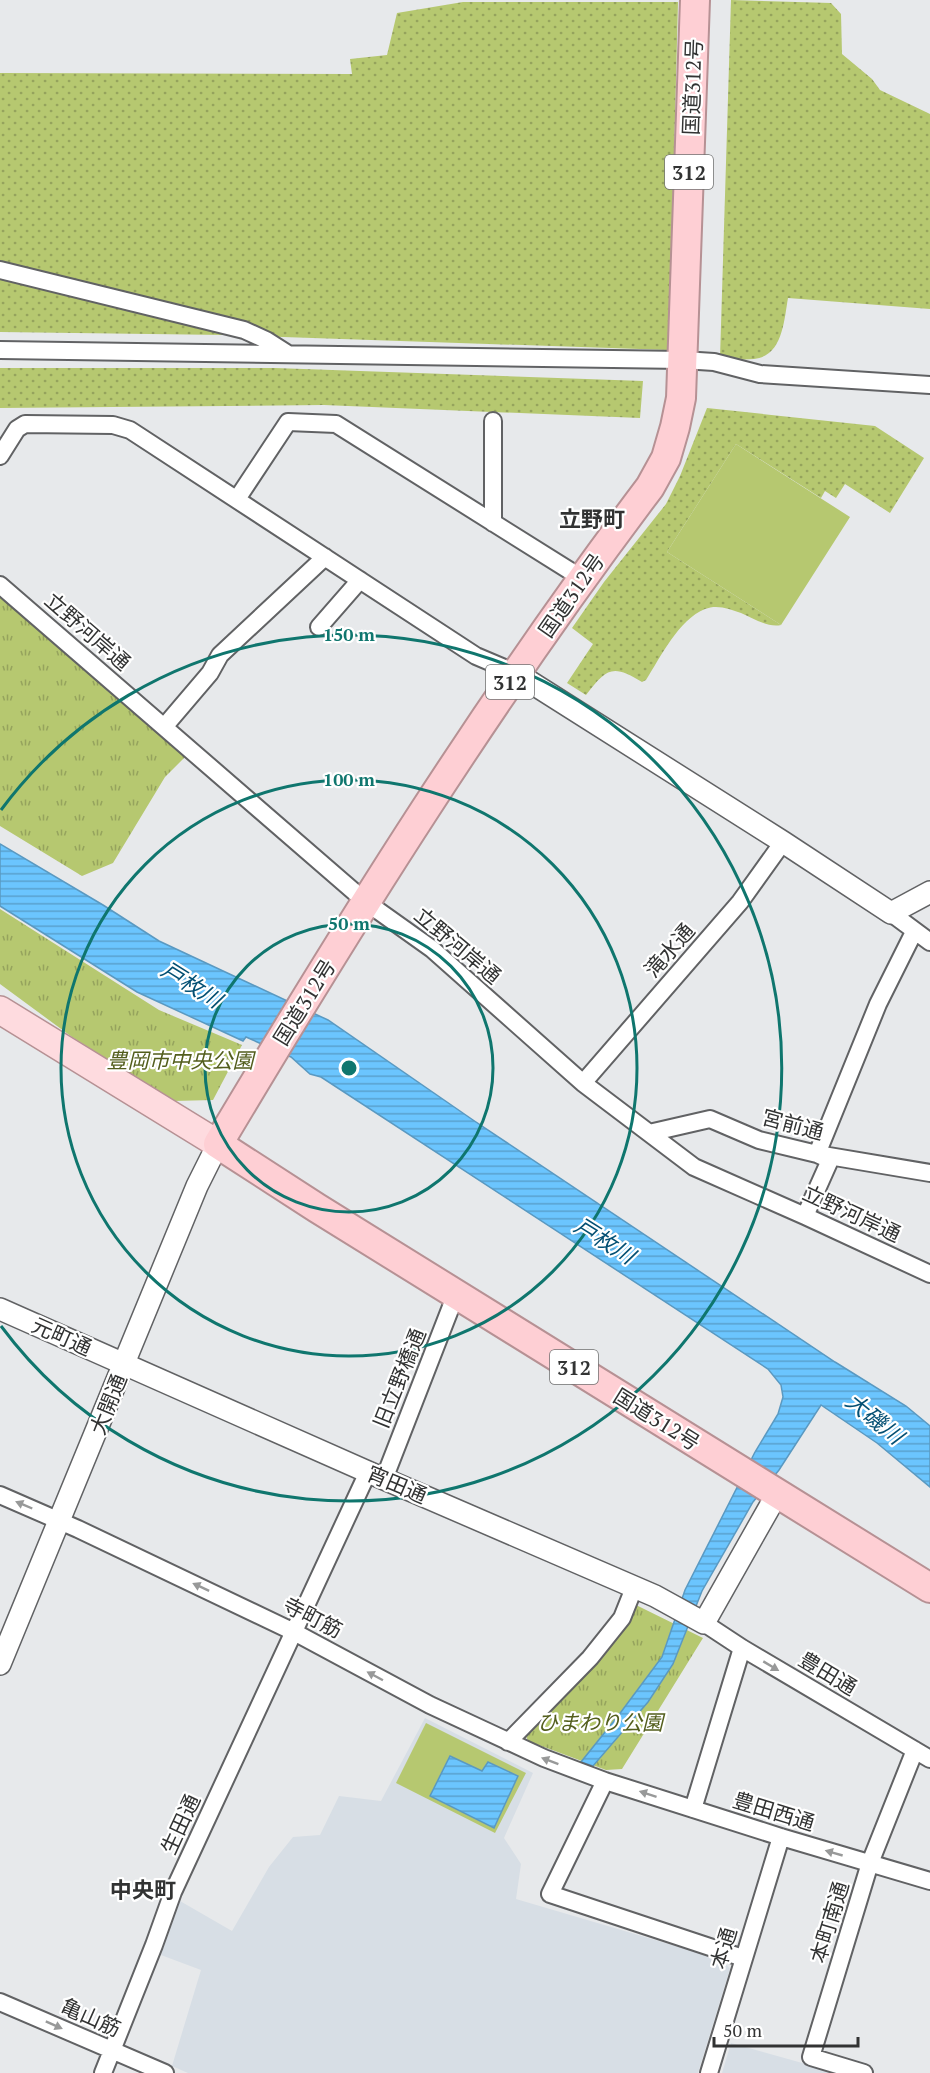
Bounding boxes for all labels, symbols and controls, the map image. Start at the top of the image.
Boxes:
street label: 国道312号 [676,38,708,136]
road number: 312 [665,155,713,189]
district label: 立野町 [559,504,625,533]
street label: 国道312号 [532,547,610,643]
street label: 立野河岸通 [39,586,137,676]
text: 150 m [323,622,375,646]
road number: 312 [486,665,534,699]
text: 100 m [323,767,375,791]
street label: 立野河岸通 [409,901,507,989]
text: 50 m [328,911,370,935]
street label: 滝水通 [638,917,700,983]
water label: 戸枚川 [156,954,229,1015]
street label: 国道312号 [267,954,341,1050]
park label: 豊岡市中央公園 [107,1046,256,1074]
centre of rings [339,1058,359,1078]
street label: 宮前通 [759,1102,827,1146]
street label: 立野河岸通 [799,1178,905,1248]
water label: 戸枚川 [569,1210,642,1271]
street label: 元町通 [28,1310,96,1362]
street label: 旧立野橋通 [366,1324,432,1432]
road number: 312 [550,1350,598,1384]
street label: 大開通 [83,1370,133,1438]
street label: 国道312号 [609,1382,705,1456]
water label: 大磯川 [840,1386,911,1451]
street label: 宵田通 [363,1459,431,1509]
one-way arrow [15,1500,33,1510]
one-way arrow [193,1583,210,1592]
street label: 寺町筋 [279,1590,347,1644]
street label: 豊田通 [794,1645,862,1701]
one-way arrow [763,1660,779,1671]
one-way arrow [366,1671,383,1681]
park label: ひまわり公園 [537,1708,666,1736]
one-way arrow [541,1755,559,1765]
street label: 豊田西通 [730,1785,818,1837]
one-way arrow [639,1789,657,1799]
street label: 生田通 [154,1790,206,1858]
one-way arrow [825,1848,843,1857]
district label: 中央町 [110,1875,176,1904]
street label: 本町南通 [803,1878,855,1966]
street label: 本通 [703,1924,743,1972]
street label: 亀山筋 [57,1991,125,2043]
scale bar [714,2010,858,2048]
text: 50 m [723,2018,763,2042]
one-way arrow [45,2020,63,2030]

